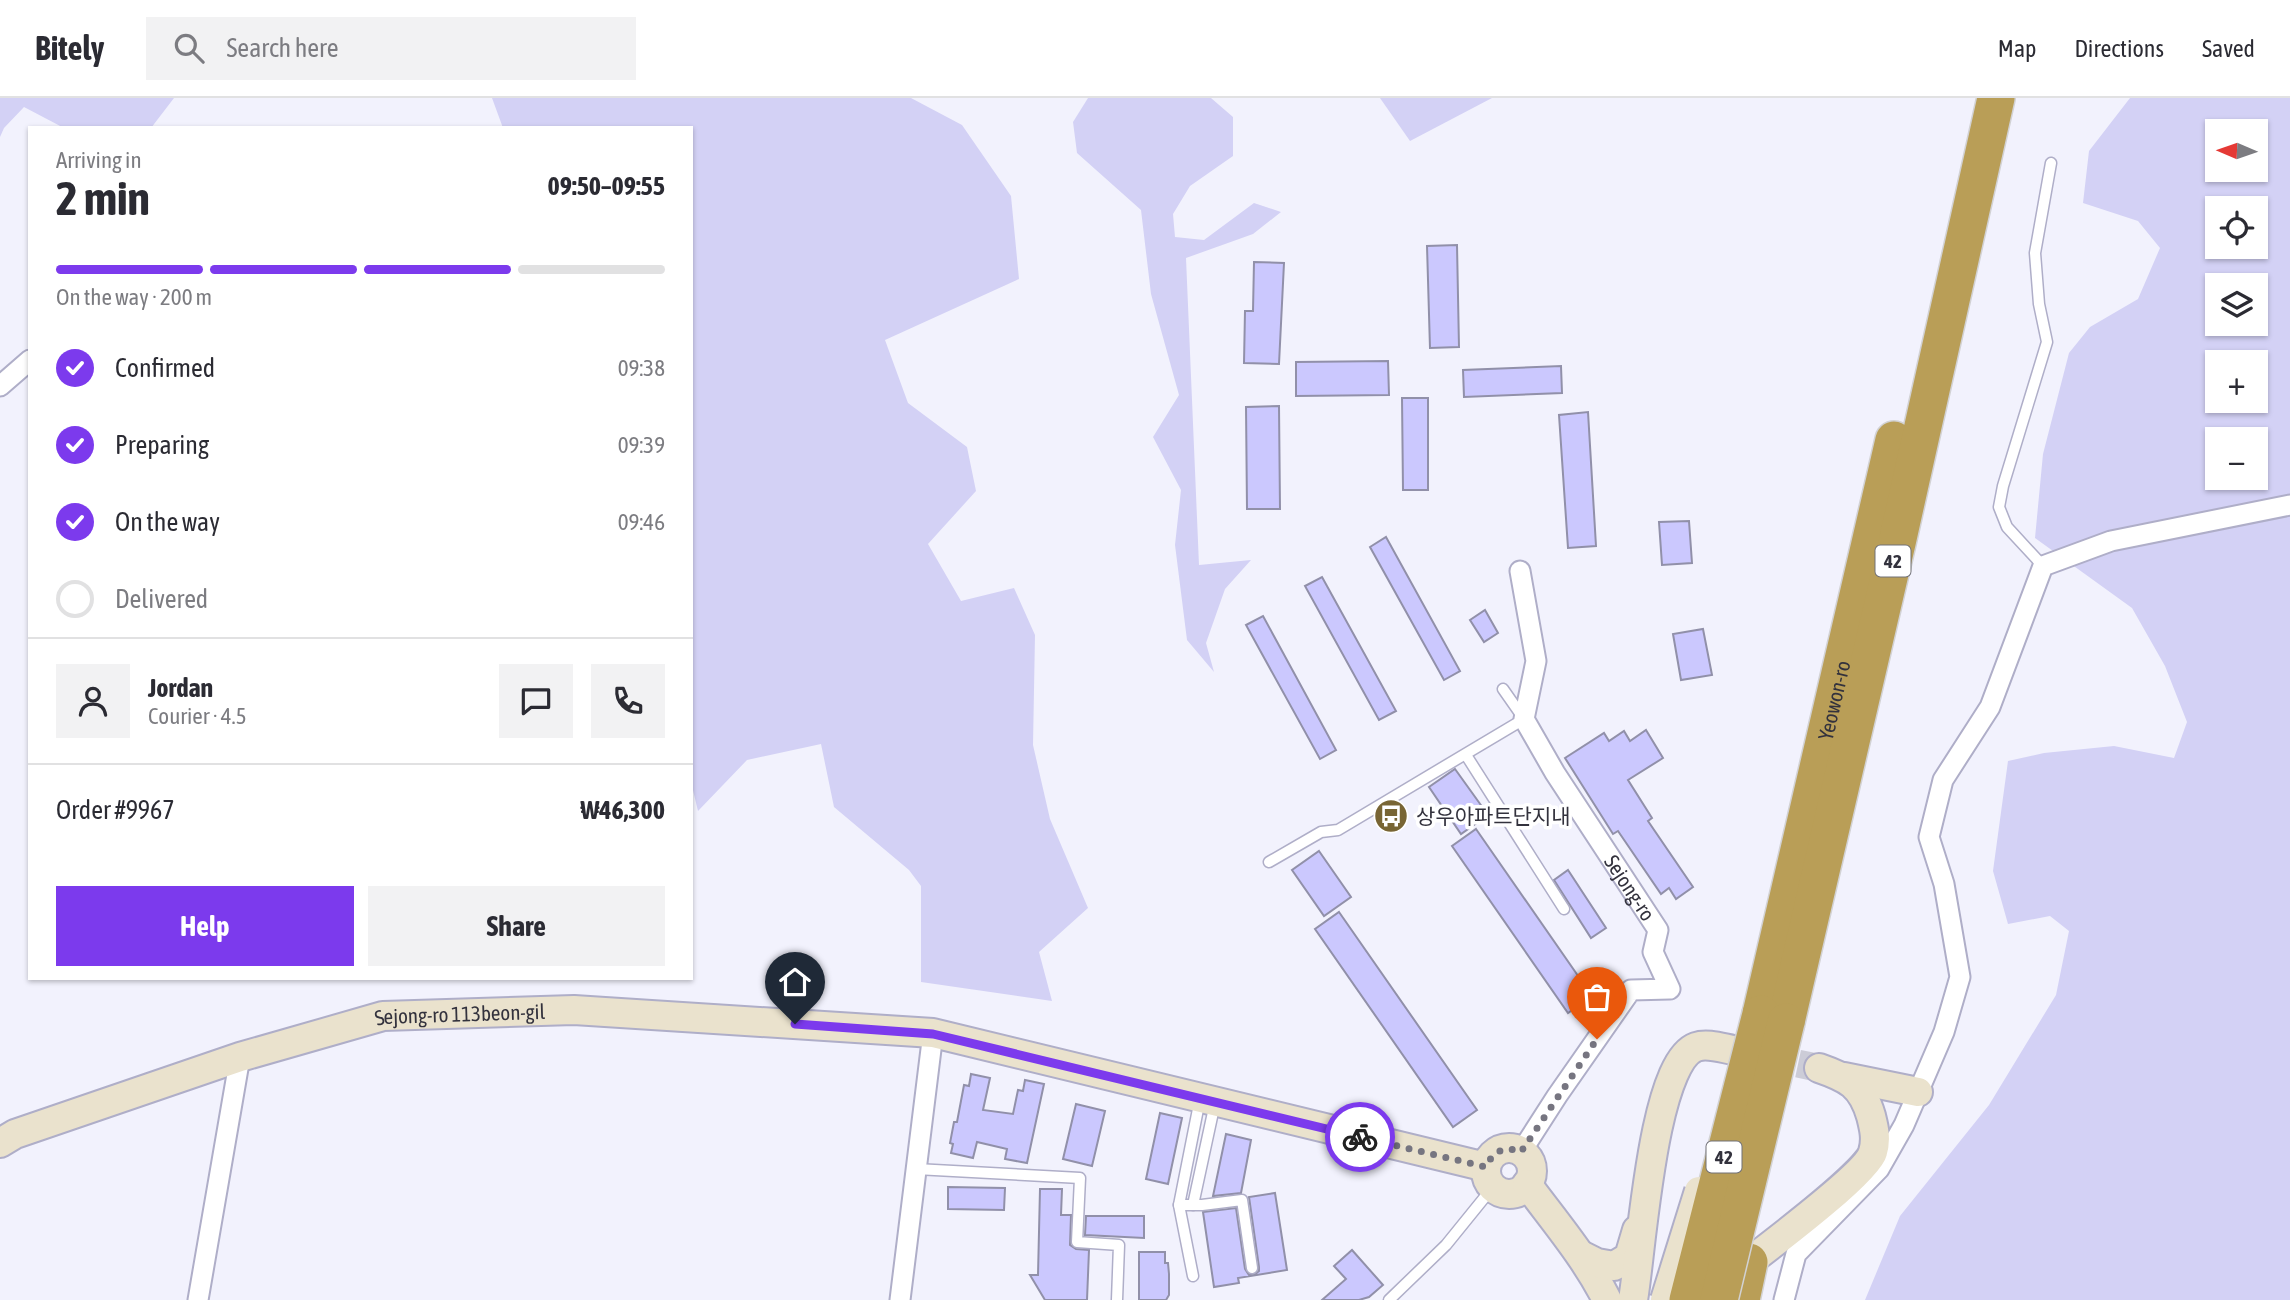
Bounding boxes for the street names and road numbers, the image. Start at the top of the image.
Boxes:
road number: 42 [1876,545,1910,576]
street label: Yeowon-ro [1813,658,1855,742]
street label: Sejong-ro [1600,850,1660,925]
street label: Sejong-ro 113beon-gil [372,999,546,1030]
road number: 42 [1706,1142,1742,1172]

